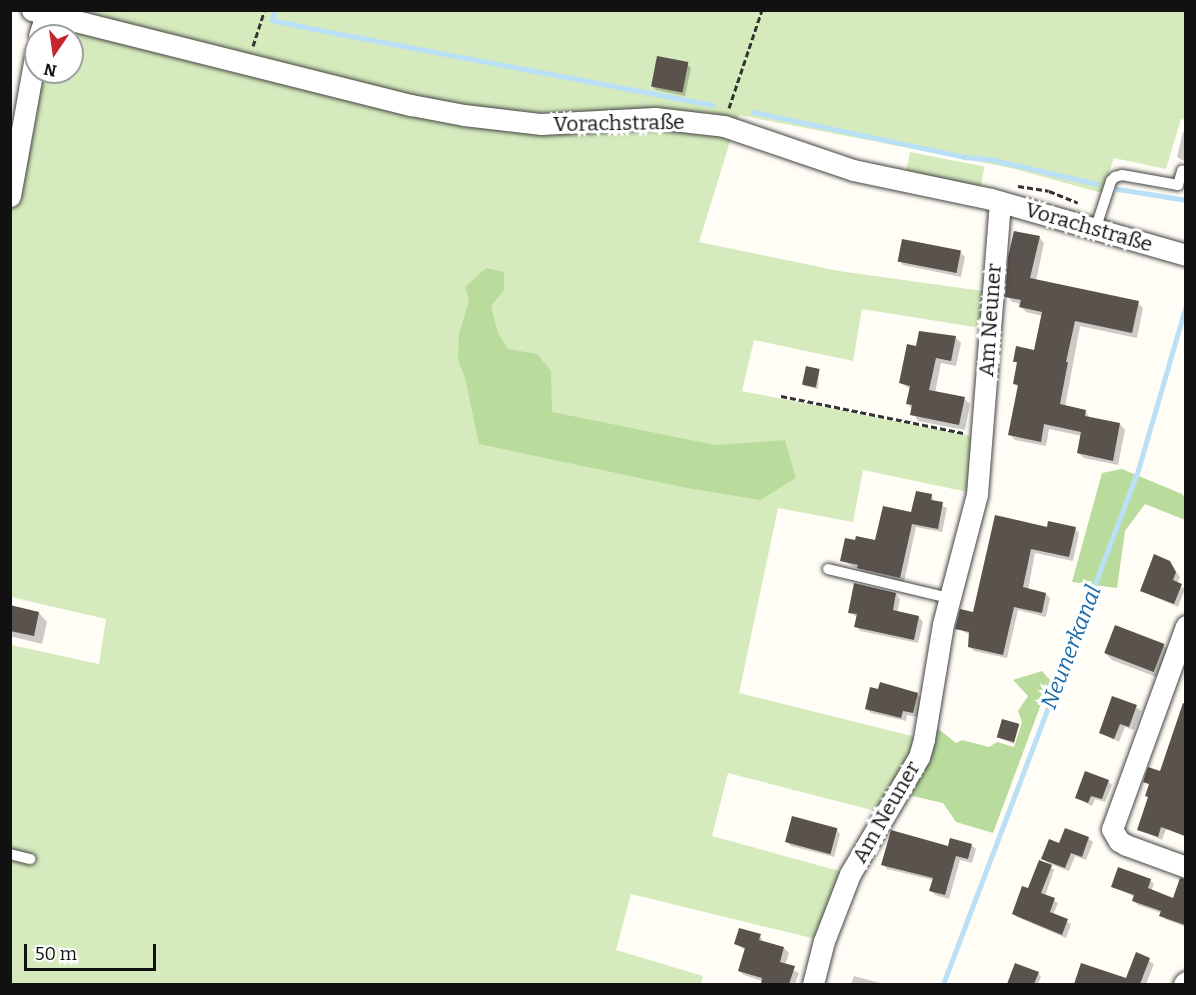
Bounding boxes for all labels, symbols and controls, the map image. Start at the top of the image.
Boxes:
north arrow [24,24,84,84]
text: N [42,59,58,81]
street label: Vorachstraße [553,109,685,137]
street label: Vorachstraße [1022,197,1156,257]
street label: Am Neuner [973,262,1007,378]
water label: Neunerkanal [1035,582,1107,712]
street label: Am Neuner [847,757,925,867]
scale bar [27,932,159,970]
text: 50 m [35,943,77,965]

